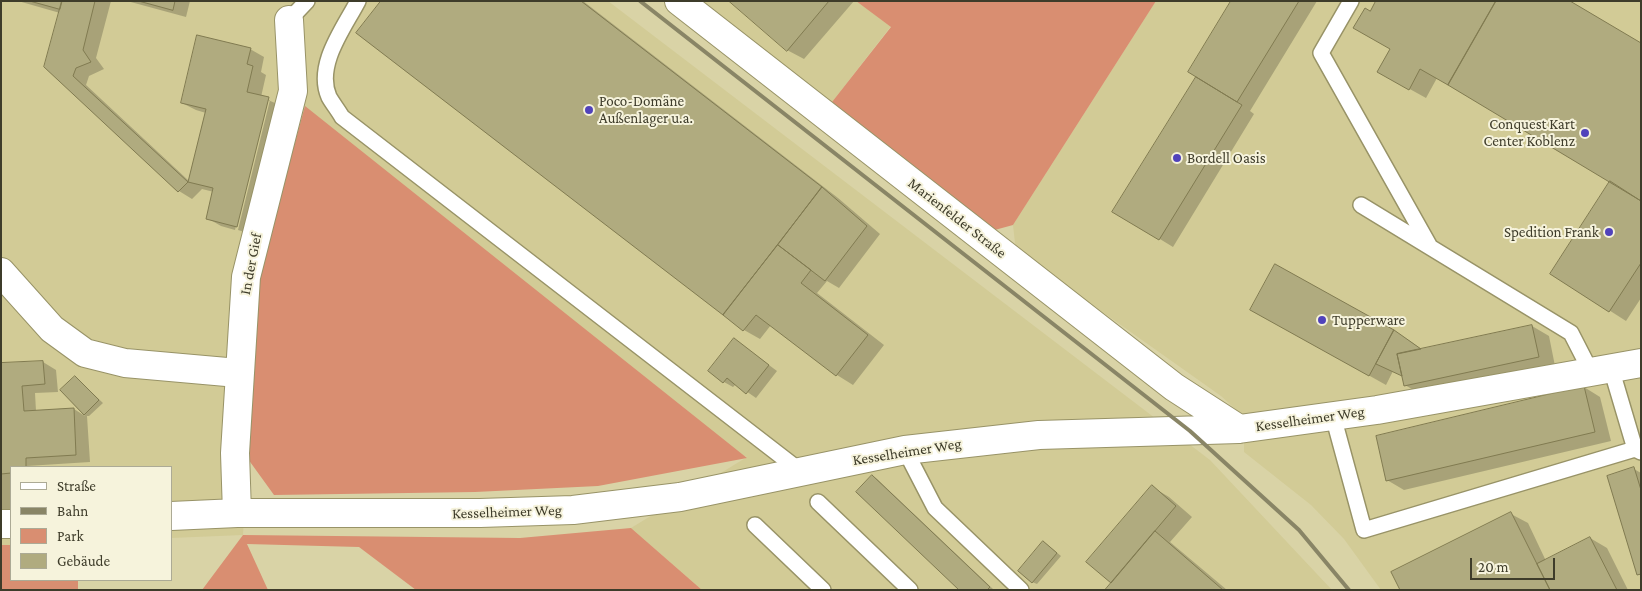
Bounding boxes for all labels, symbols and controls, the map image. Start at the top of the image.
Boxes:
place label: Poco-Domäne Außenlager u.a. [599,92,693,127]
marker: Poco-Domäne Außenlager u.a. [583,104,595,116]
place label: Conquest Kart Center Koblenz [1483,115,1575,150]
marker: Conquest Kart Center Koblenz [1579,127,1591,139]
place label: Bordell Oasis [1187,149,1266,167]
marker: Bordell Oasis [1171,152,1183,164]
street label: Marienfelder Straße [904,174,1010,262]
place label: Spedition Frank [1504,223,1599,241]
marker: Spedition Frank [1603,226,1615,238]
street label: In der Gief [236,232,266,296]
place label: Tupperware [1332,311,1405,329]
marker: Tupperware [1316,314,1328,326]
street label: Kesselheimer Weg [1254,402,1366,436]
street label: Kesselheimer Weg [851,435,963,469]
legend [10,466,172,581]
text: Straße [57,478,96,494]
street label: Kesselheimer Weg [452,501,562,523]
text: Bahn [57,503,88,519]
text: Park [57,528,84,544]
scale bar [1472,548,1557,580]
text: Gebäude [57,553,110,569]
text: 20 m [1478,559,1509,575]

